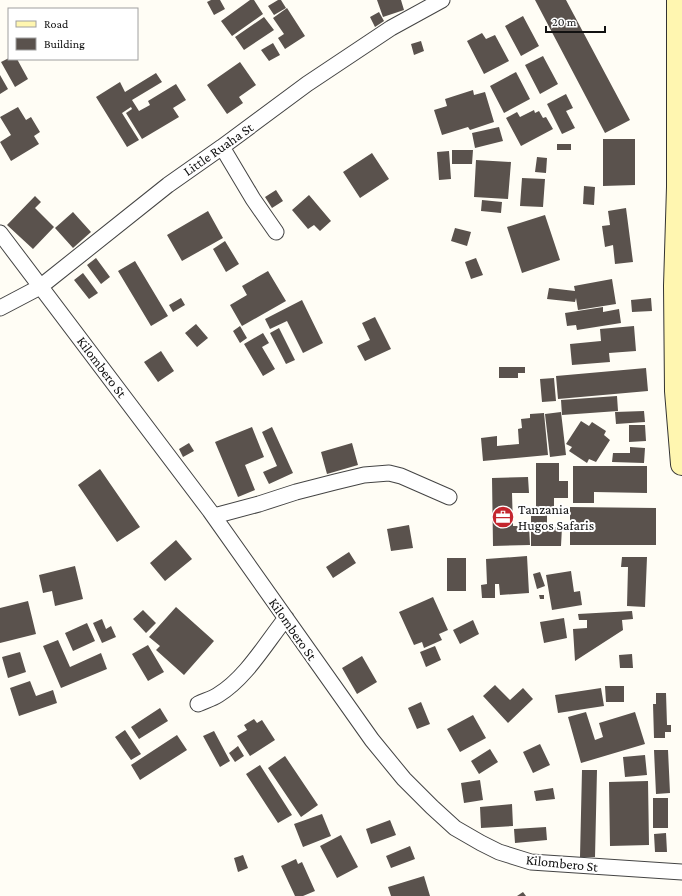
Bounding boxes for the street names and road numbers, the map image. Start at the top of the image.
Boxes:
street label: Little Ruaha St [180,119,256,179]
street label: Kilombero St [74,333,130,401]
street label: Kilombero St [266,595,321,664]
street label: Kilombero St [525,851,599,875]

